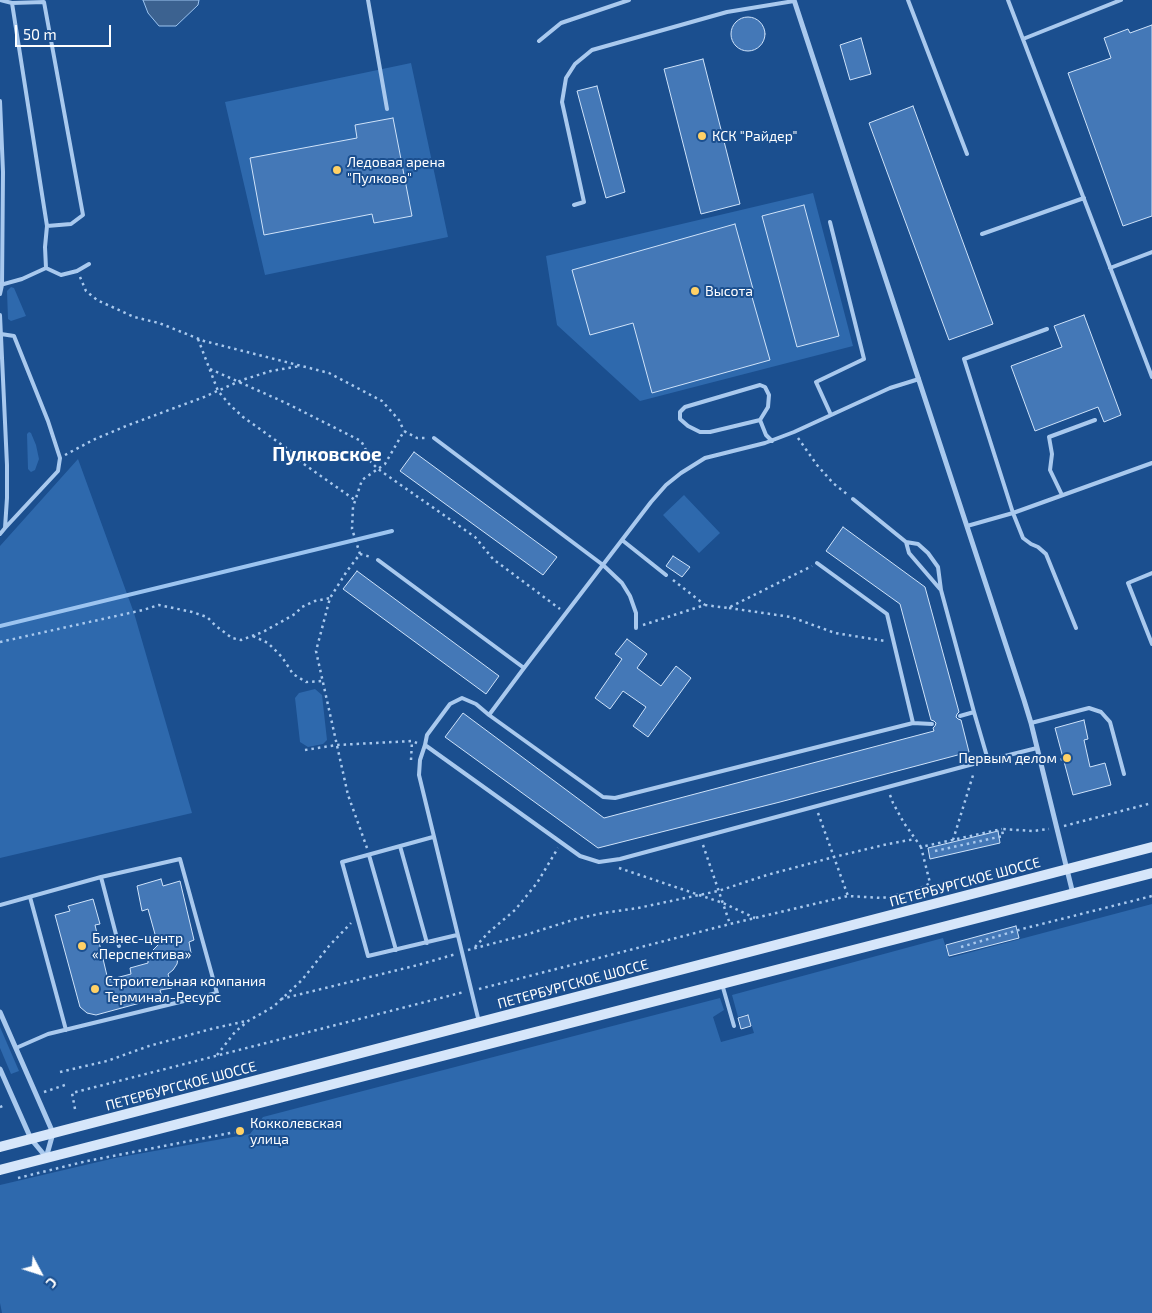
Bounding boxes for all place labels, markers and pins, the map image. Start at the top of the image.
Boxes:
place label: КСК "Райдер" [712,128,798,144]
marker: КСК "Райдер" [696,130,708,142]
place label: Ледовая арена "Пулково" [347,154,445,186]
marker: Ледовая арена "Пулково" [331,164,343,176]
place label: Высота [705,283,753,299]
marker: Высота [689,285,701,297]
place label: Первым делом [958,750,1057,766]
marker: Первым делом [1061,752,1073,764]
place label: Бизнес-центр «Перспектива» [92,930,191,962]
marker: Бизнес-центр «Перспектива» [76,940,88,952]
place label: Строительная компания Терминал-Ресурс [105,973,266,1006]
marker: Строительная компания Терминал-Ресурс [89,983,101,995]
place label: Кокколевская улица [250,1115,342,1148]
marker: Кокколевская улица [234,1125,246,1137]

